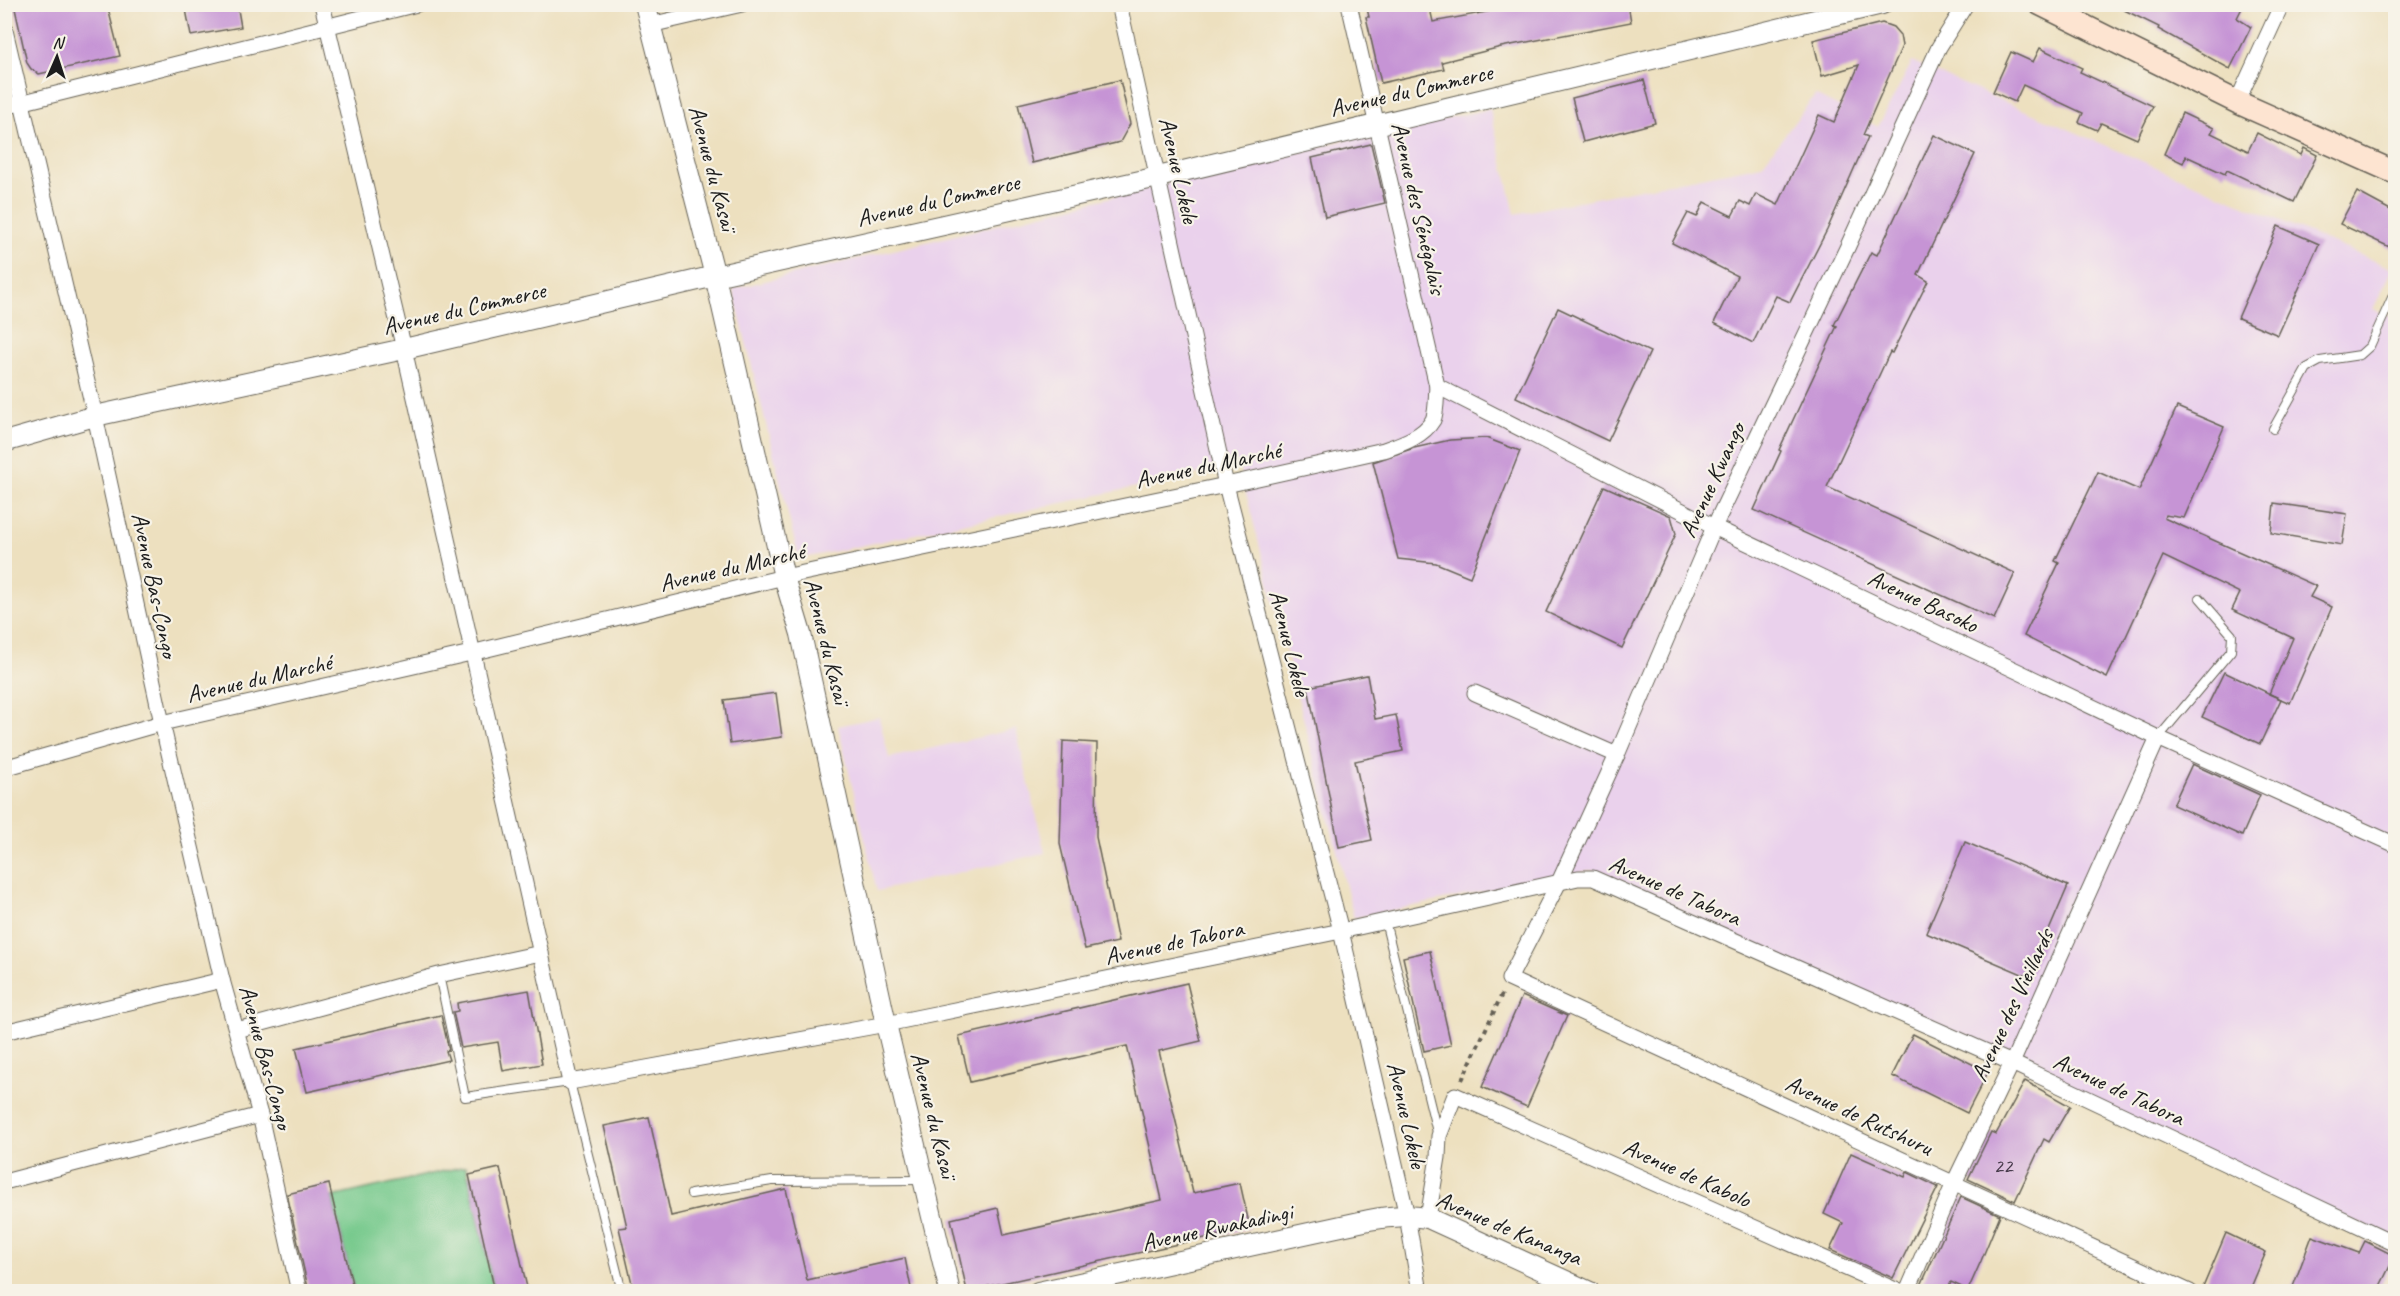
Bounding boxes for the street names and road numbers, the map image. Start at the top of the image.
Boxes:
street label: Avenue du Commerce [1327,56,1497,123]
street label: Avenue du Kasaï [682,102,745,238]
street label: Avenue Lokele [1152,114,1206,228]
street label: Avenue des Sénégalais [1385,119,1454,299]
street label: Avenue du Commerce [854,166,1024,233]
street label: Avenue du Commerce [380,274,550,341]
street label: Avenue Kwango [1672,416,1753,542]
street label: Avenue du Marché [1133,434,1287,495]
street label: Avenue Bas-Congo [125,510,186,663]
street label: Avenue du Marché [657,535,811,598]
street label: Avenue Basoko [1863,563,1984,640]
street label: Avenue du Kasaï [797,575,858,711]
street label: Avenue Lokele [1262,587,1318,701]
street label: Avenue du Marché [184,646,338,709]
street label: Avenue de Tabora [1605,848,1747,933]
street label: Avenue de Tabora [1102,912,1247,971]
street label: Avenue des Vieillards [1964,922,2061,1086]
street label: Avenue Bas-Congo [232,982,300,1135]
street label: Avenue de Tabora [2049,1046,2190,1133]
street label: Avenue du Kasaï [904,1049,965,1185]
street label: Avenue Lokele [1380,1059,1434,1173]
street label: Avenue de Rutshuru [1781,1068,1939,1163]
street label: Avenue de Kabolo [1619,1132,1757,1215]
street label: Avenue de Kananga [1432,1184,1588,1273]
street label: Avenue Rwakadingi [1139,1196,1297,1258]

